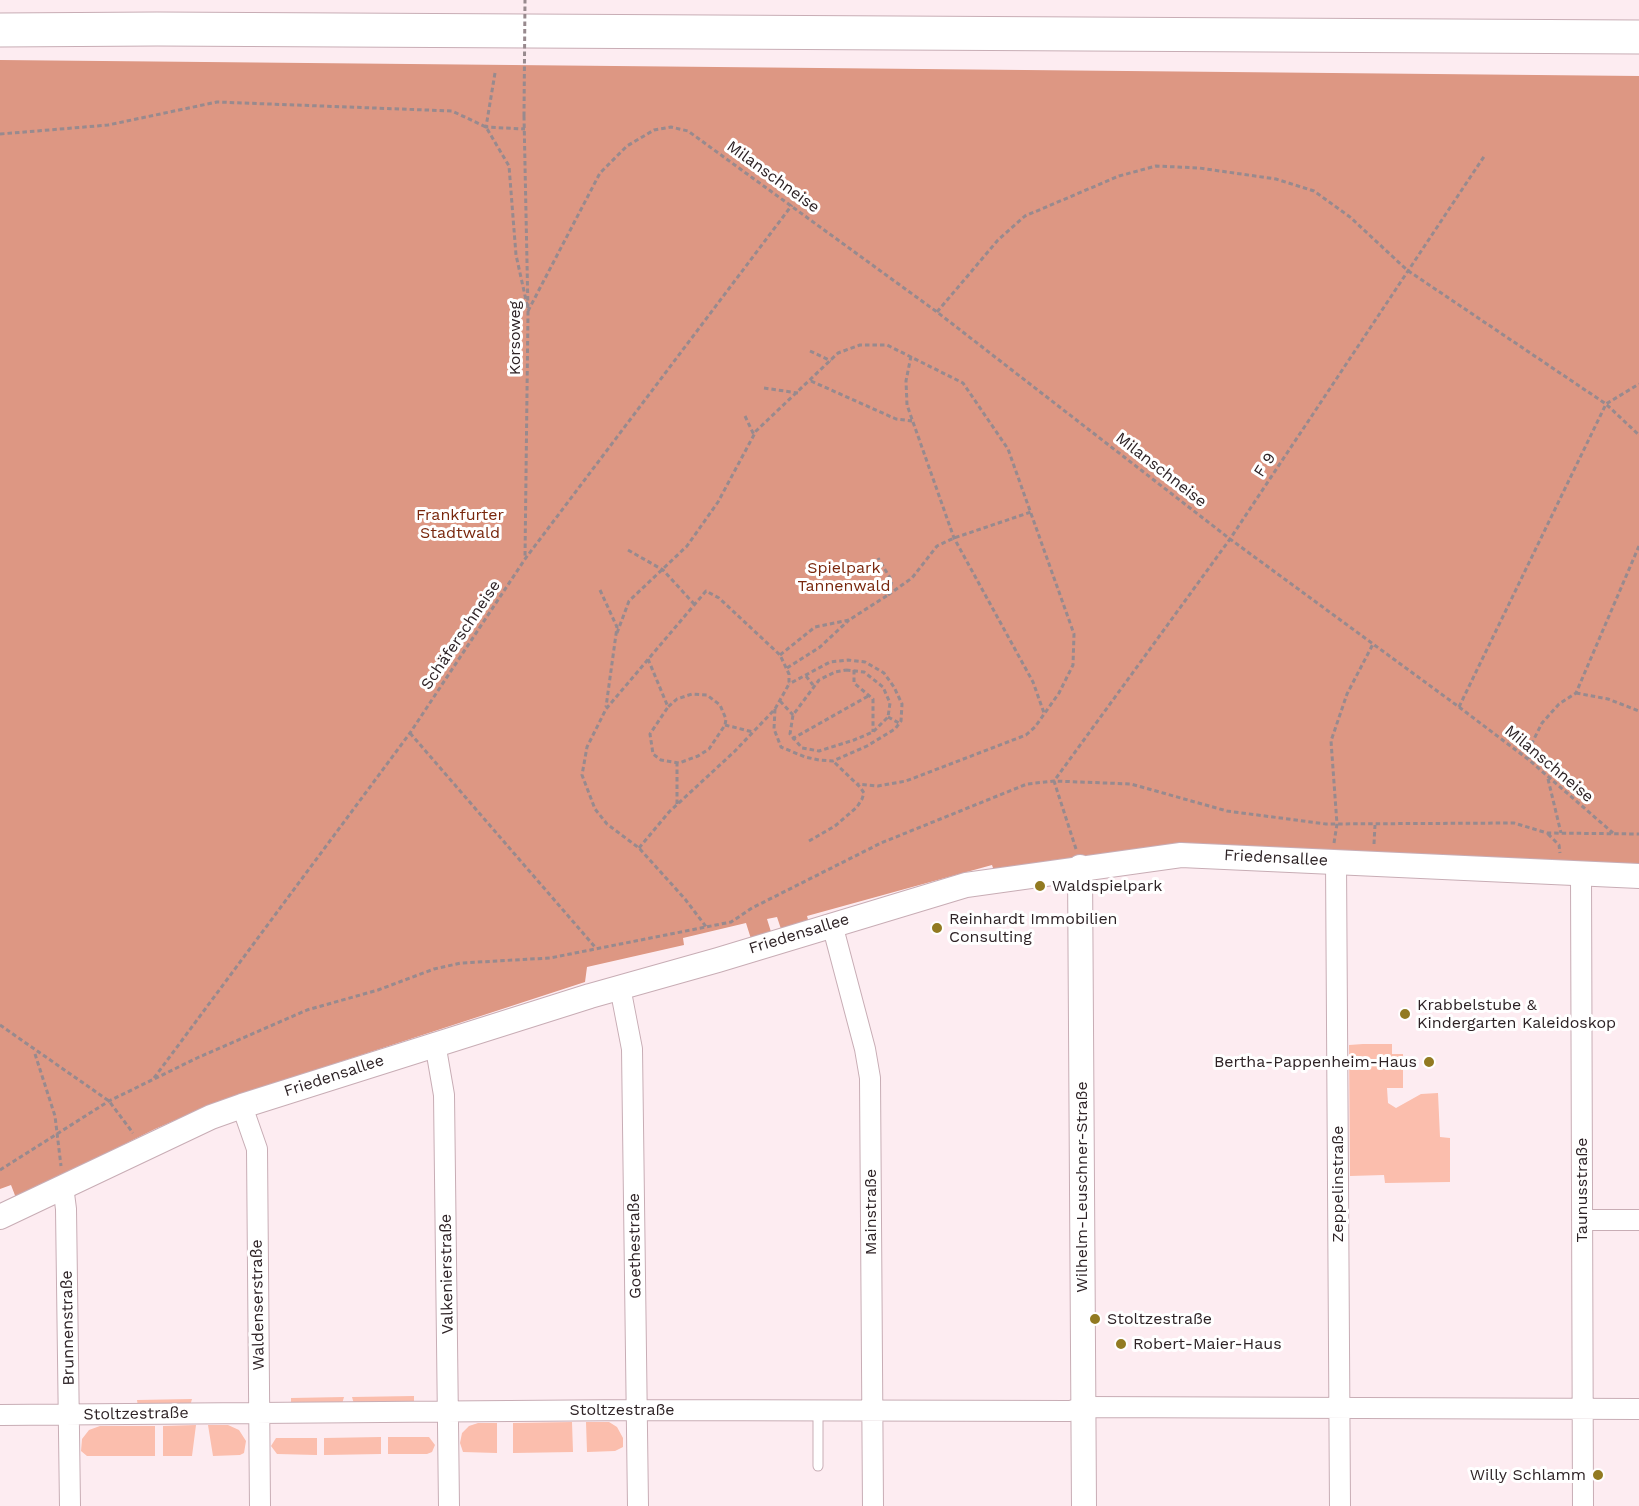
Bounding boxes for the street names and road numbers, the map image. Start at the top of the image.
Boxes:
street label: Milanschneise [723,137,823,217]
street label: Korsoweg [505,301,525,375]
street label: Milanschneise [1112,429,1210,511]
street label: F 9 [1250,449,1280,481]
street label: Schäferschneise [417,577,505,693]
street label: Milanschneise [1501,721,1597,807]
street label: Friedensallee [1224,846,1328,870]
street label: Friedensallee [746,910,852,958]
street label: Friedensallee [282,1051,386,1101]
street label: Wilhelm-Leuschner-Straße [1072,1081,1092,1293]
street label: Zeppelinstraße [1328,1126,1348,1242]
street label: Taunusstraße [1572,1138,1592,1242]
street label: Mainstraße [861,1169,881,1255]
street label: Goethestraße [624,1193,646,1299]
street label: Valkenierstraße [436,1214,458,1334]
street label: Waldenserstraße [247,1239,269,1371]
street label: Brunnenstraße [57,1270,79,1386]
street label: Stoltzestraße [569,1400,675,1420]
street label: Stoltzestraße [83,1403,189,1425]

